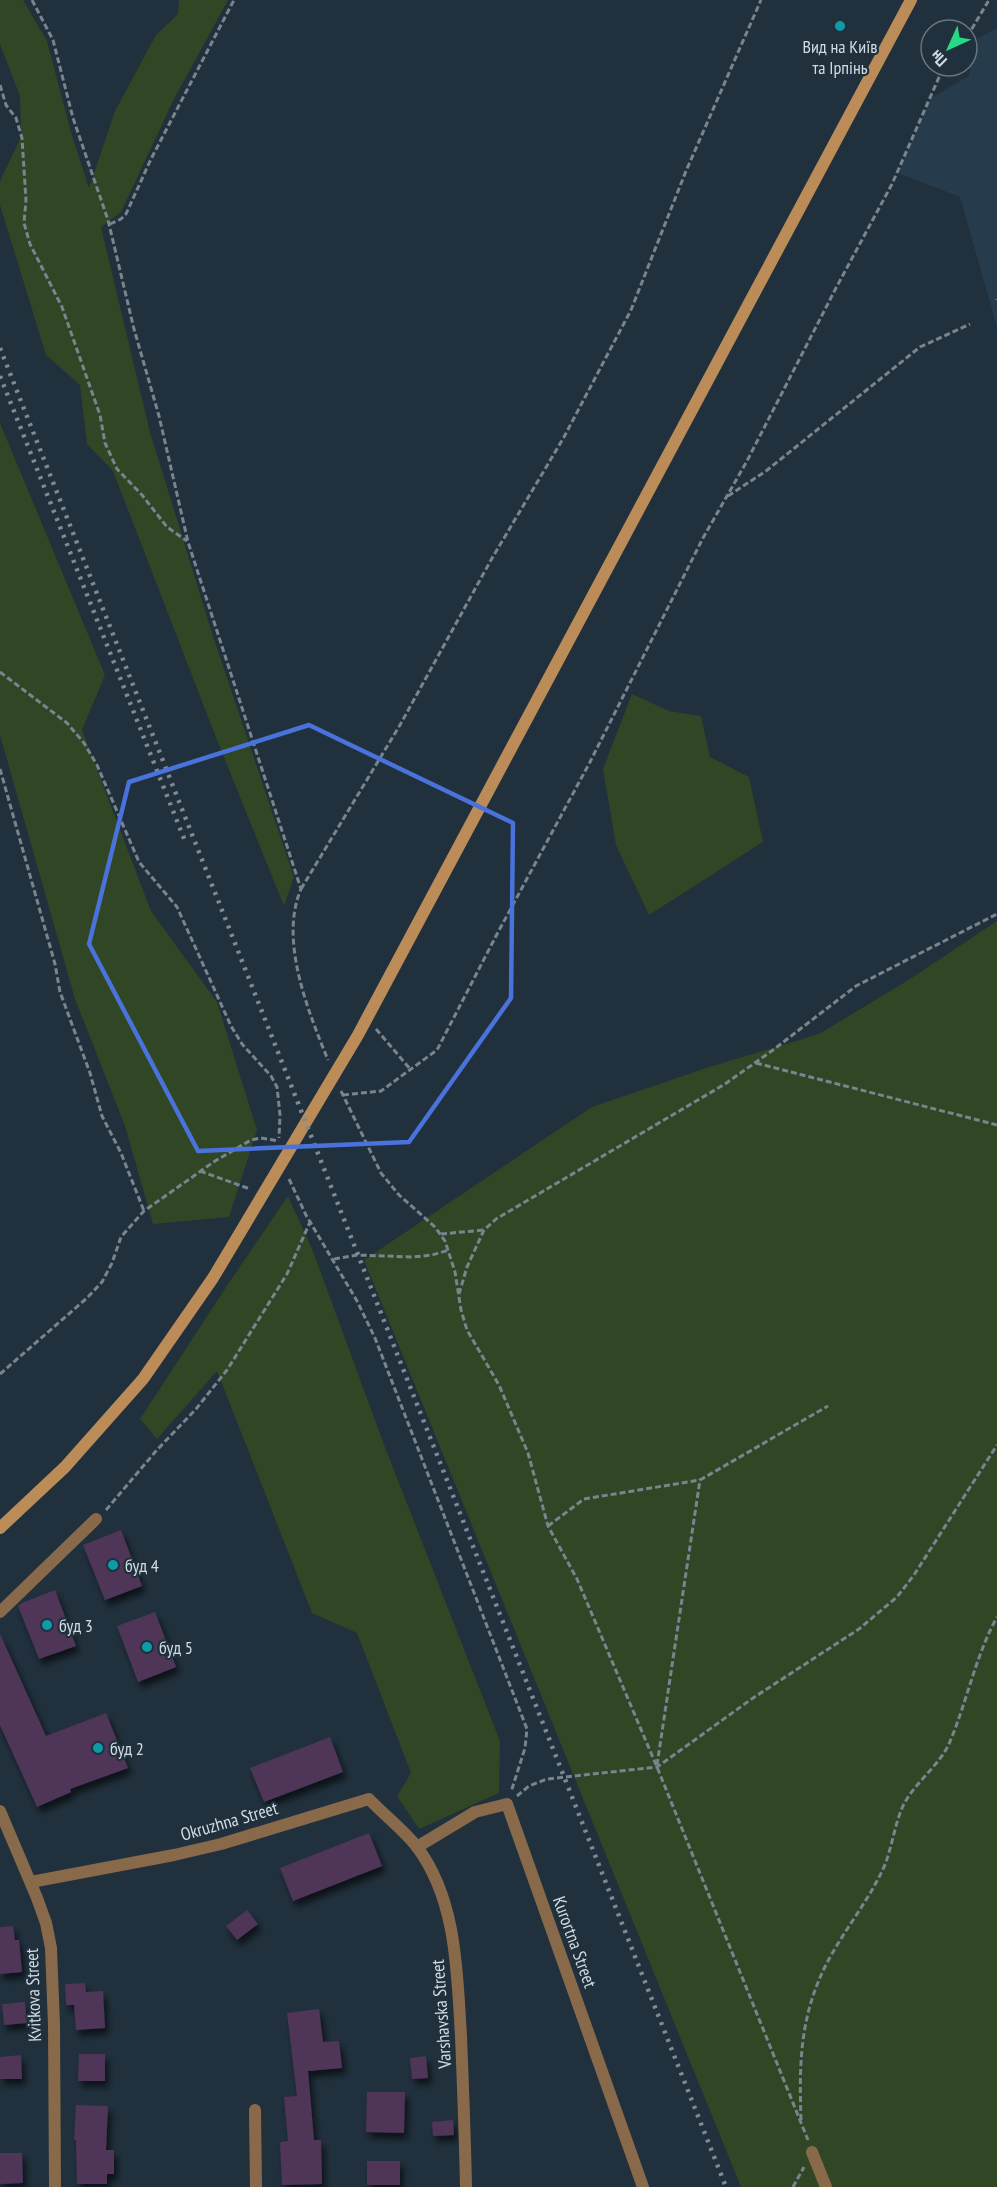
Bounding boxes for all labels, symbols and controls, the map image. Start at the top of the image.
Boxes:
north arrow [919,18,979,78]
marker: Вид на Київ та Ірпінь [833,19,847,33]
place label: Вид на Київ та Ірпінь [802,35,878,79]
text: Пн [926,46,951,71]
place label: буд 4 [125,1554,159,1577]
marker: буд 4 [106,1558,120,1572]
place label: буд 3 [59,1614,93,1637]
marker: буд 3 [40,1618,54,1632]
place label: буд 5 [159,1636,193,1659]
marker: буд 5 [140,1640,154,1654]
place label: буд 2 [110,1737,144,1760]
marker: буд 2 [91,1741,105,1755]
street label: Okruzhna Street [178,1796,280,1846]
street label: Kurortna Street [548,1893,602,1991]
street label: Kvitkova Street [20,1948,46,2042]
street label: Varshavska Street [426,1959,456,2070]

